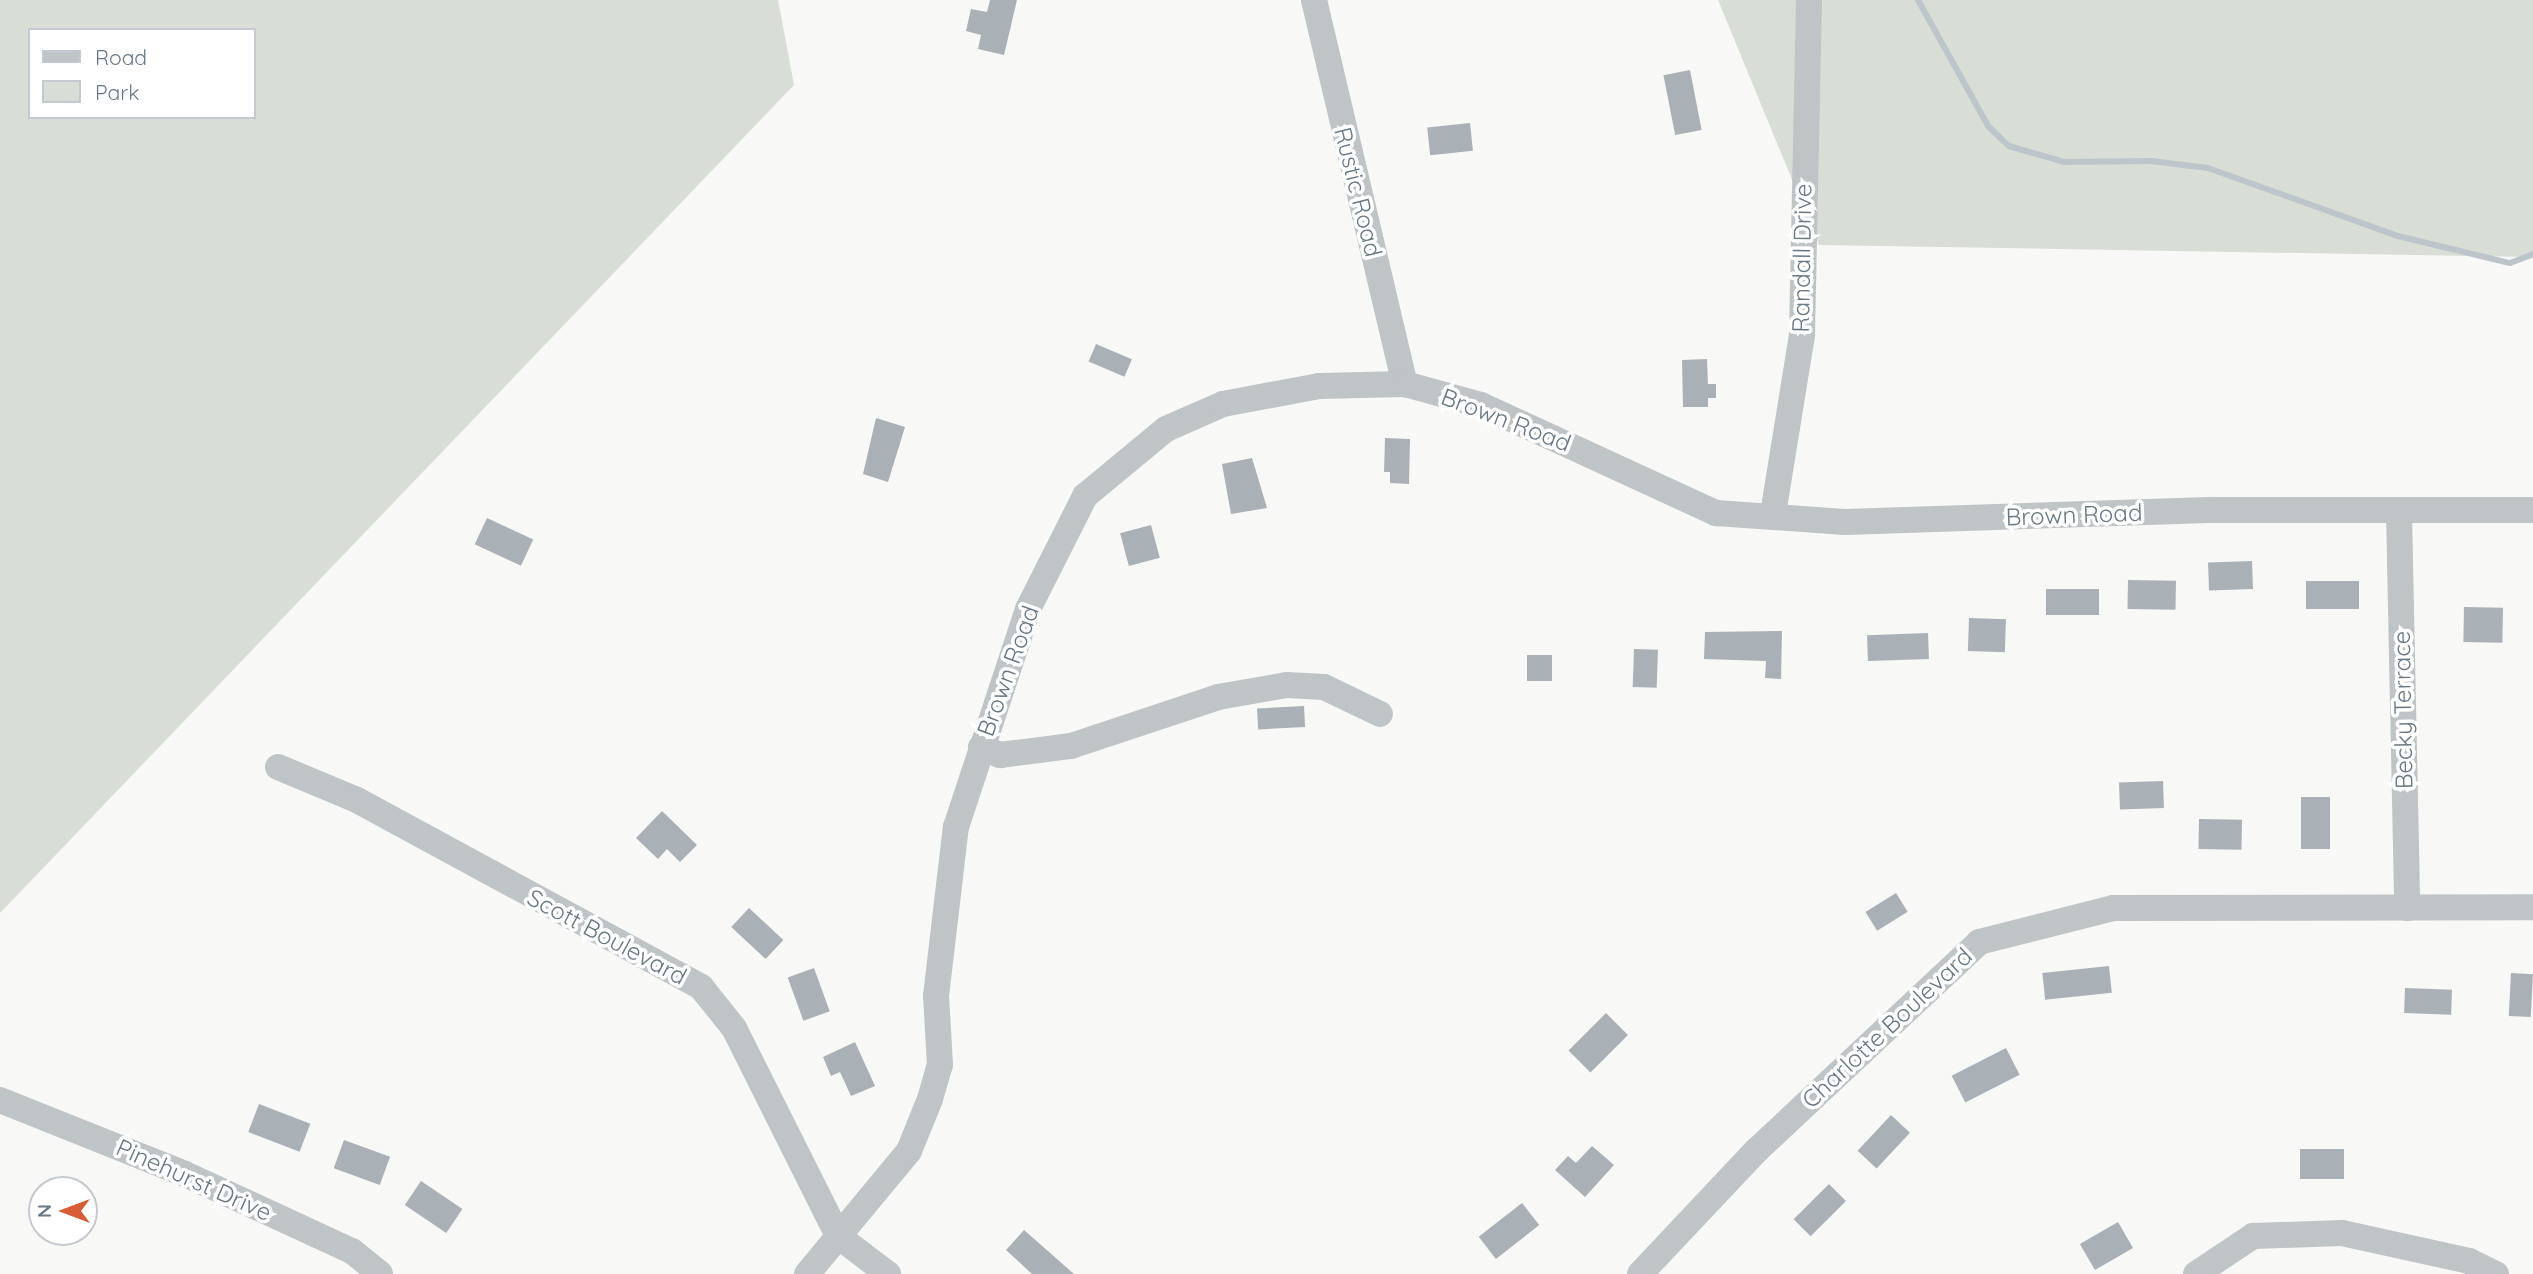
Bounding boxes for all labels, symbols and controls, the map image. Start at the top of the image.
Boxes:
legend [28,28,256,119]
text: Road [95,44,147,70]
text: Park [95,79,139,105]
street label: Rustic Road [1328,124,1388,260]
street label: Randall Drive [1786,183,1818,333]
street label: Brown Road [1437,382,1575,458]
street label: Brown Road [2005,498,2143,532]
street label: Brown Road [971,602,1045,740]
street label: Becky Terrace [2387,631,2419,789]
street label: Scott Boulevard [522,883,692,991]
street label: Charlotte Boulevard [1796,942,1978,1114]
street label: Pinehurst Drive [112,1133,276,1227]
north arrow [28,1176,98,1246]
text: N [32,1204,56,1218]

